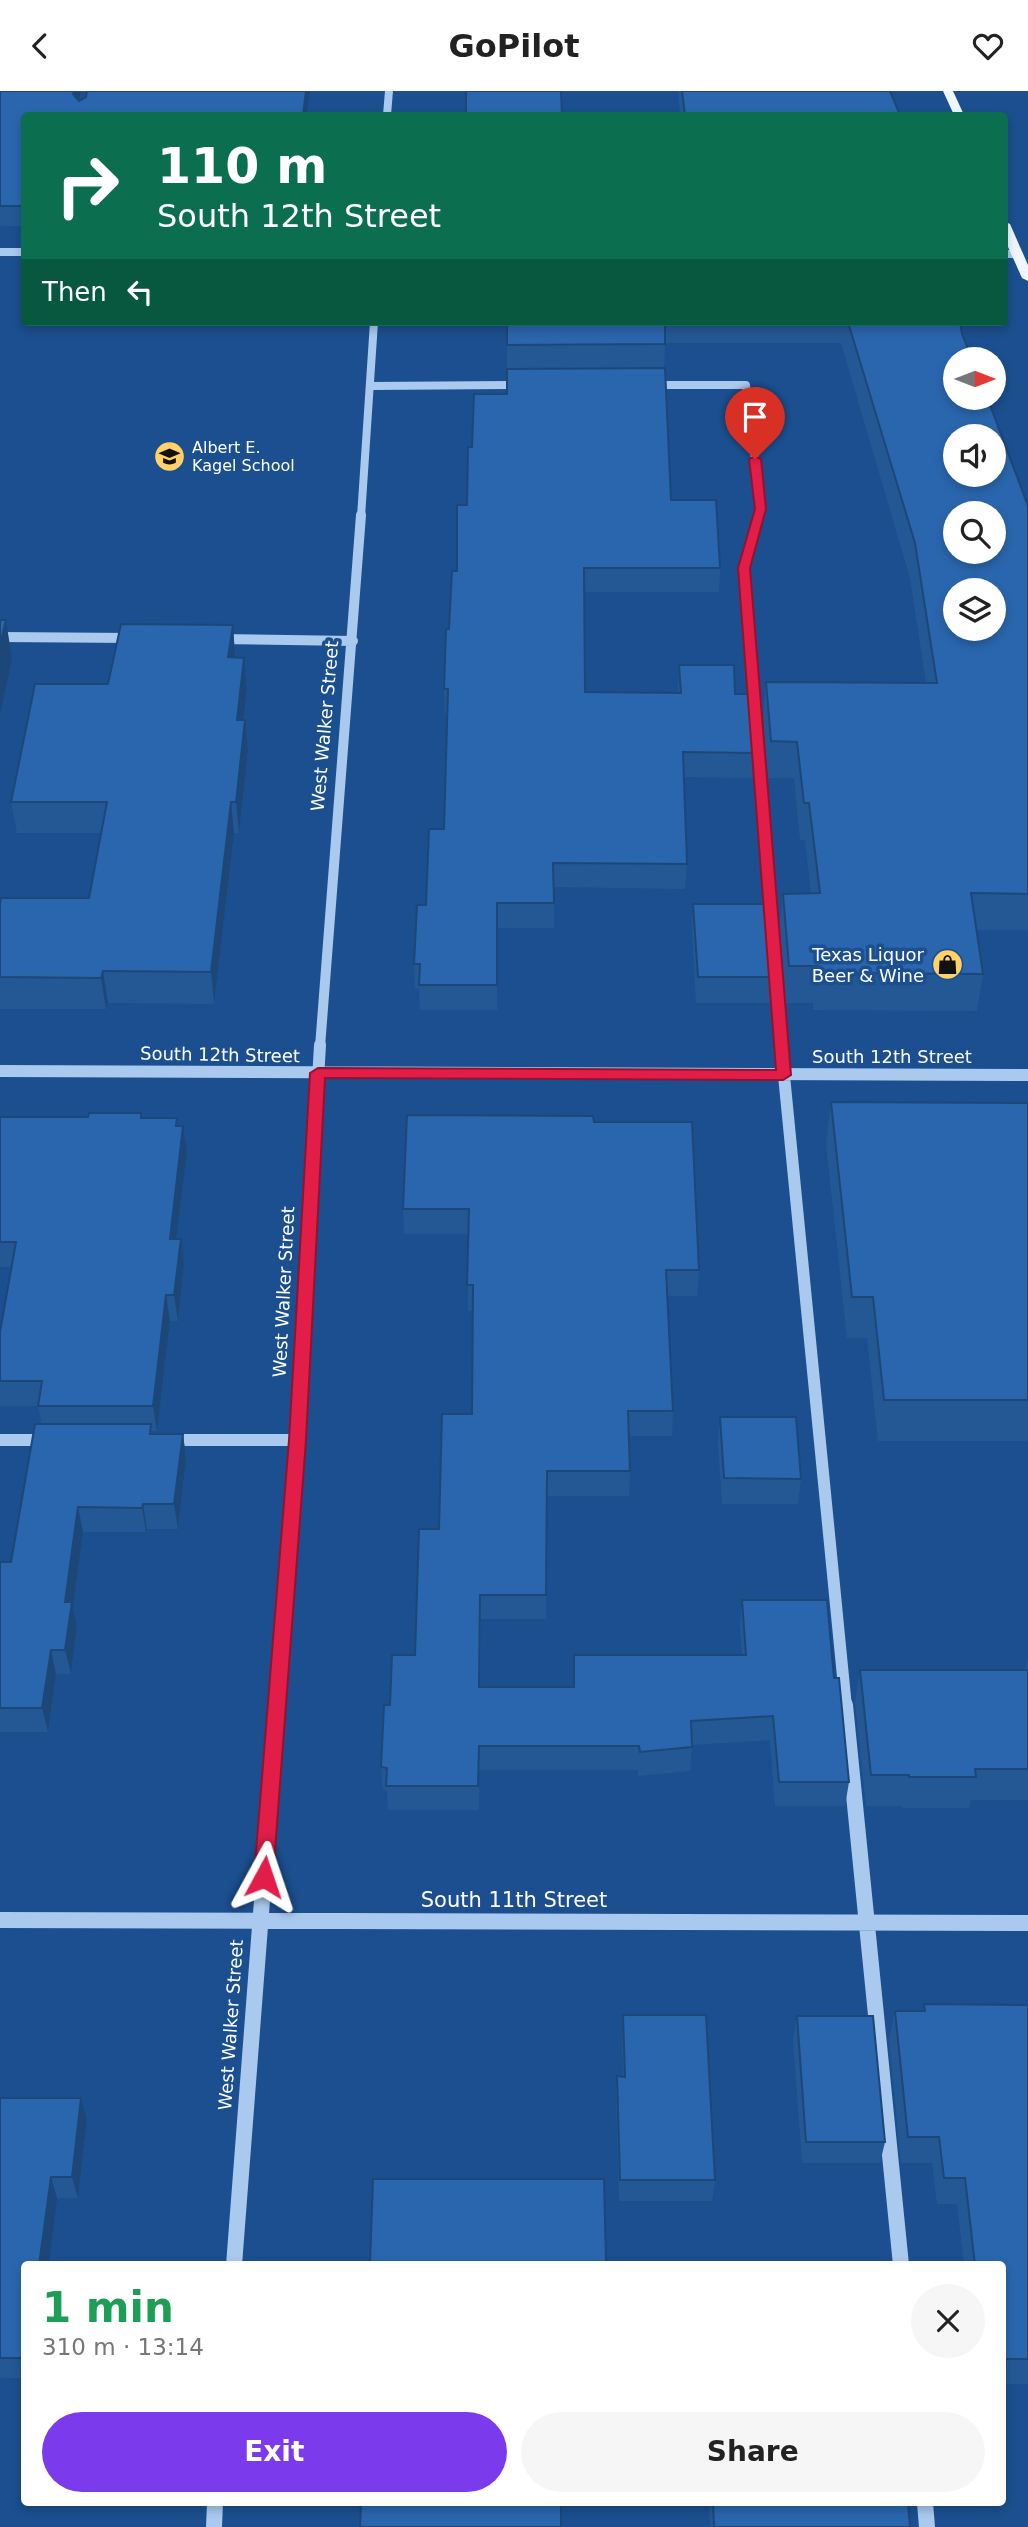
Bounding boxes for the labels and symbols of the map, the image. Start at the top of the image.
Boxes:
north arrow [943,347,1006,409]
pin [725,387,785,459]
place label: Albert E. Kagel School [192,438,295,475]
school or university icon: Albert E. Kagel School [152,439,186,473]
street label: West Walker Street [307,640,342,812]
place label: Texas Liquor Beer & Wine [811,944,925,986]
shop icon: Texas Liquor Beer & Wine [930,948,964,982]
street label: South 12th Street [140,1043,300,1066]
street label: South 12th Street [812,1046,972,1067]
street label: West Walker Street [269,1206,298,1378]
position arrow [227,1840,301,1914]
street label: South 11th Street [421,1888,607,1912]
street label: West Walker Street [214,1939,247,2111]

